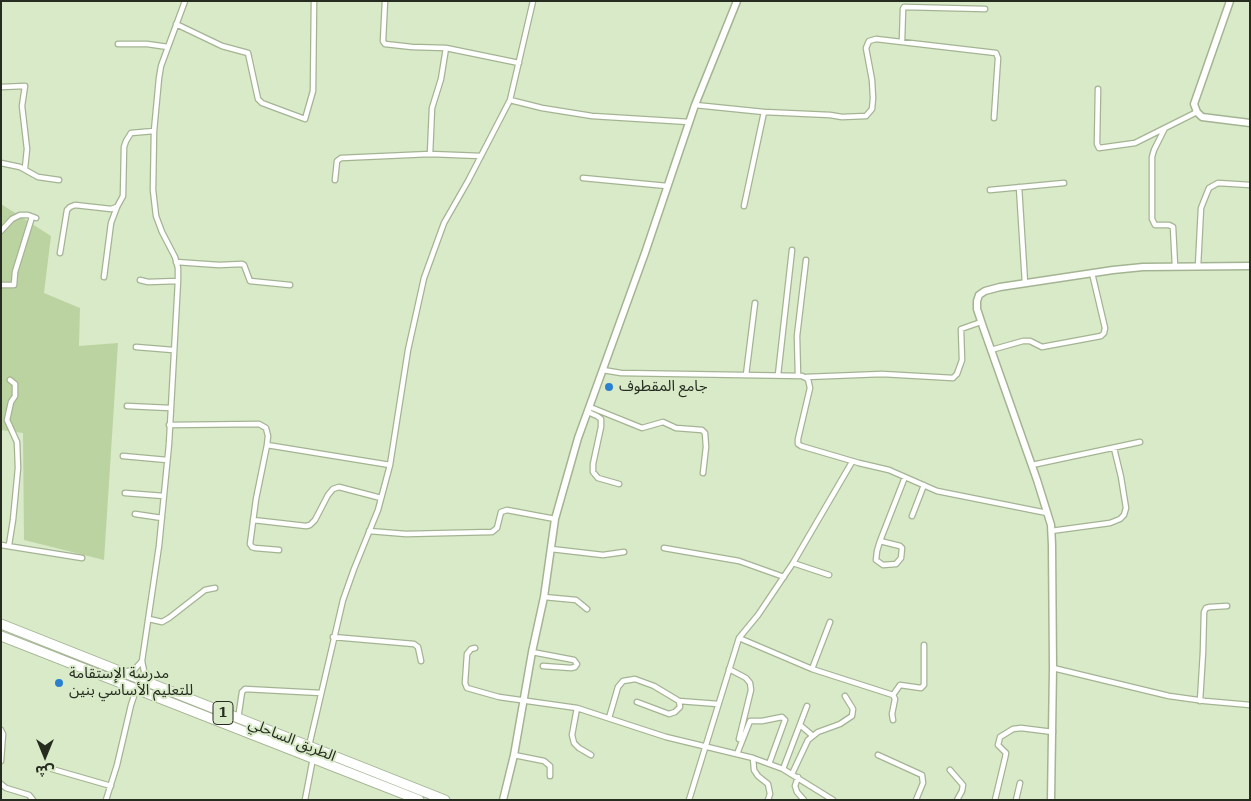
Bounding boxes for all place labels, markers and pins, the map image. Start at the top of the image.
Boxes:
place label: جامع المقطوف [619,378,708,396]
marker: جامع المقطوف [603,381,615,393]
place label: مدرسة اﻹستقامة للتعليم اﻷساسي بنين [69,665,193,700]
marker: مدرسة اﻹستقامة للتعليم اﻷساسي بنين [53,677,65,689]

